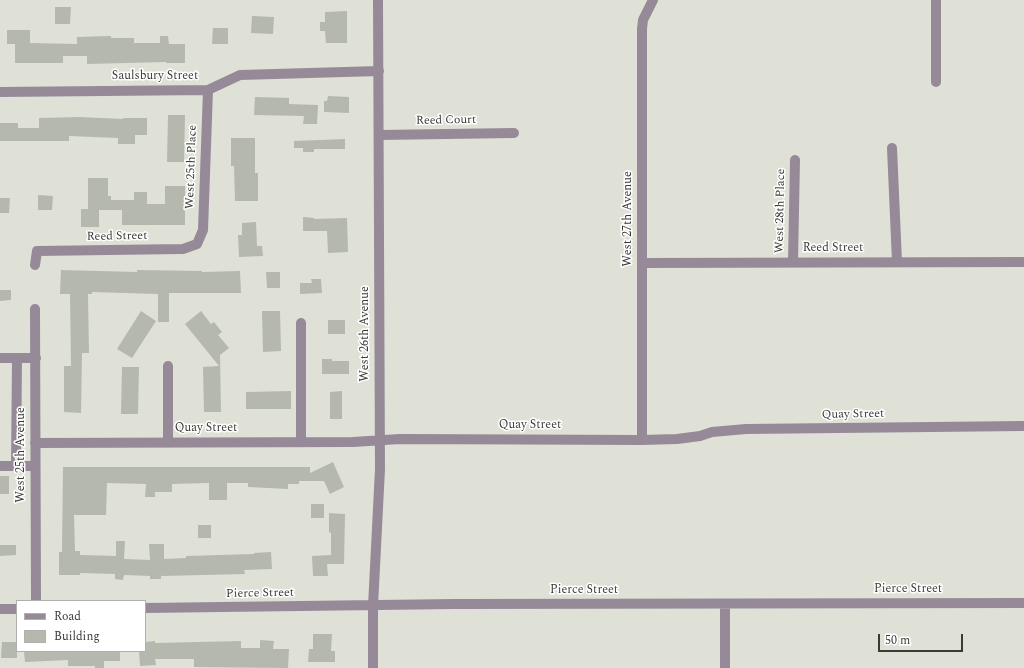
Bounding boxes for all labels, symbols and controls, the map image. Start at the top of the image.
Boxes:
street label: Saulsbury Street [112,70,198,84]
street label: Reed Court [416,113,476,129]
street label: West 25th Place [183,125,201,209]
street label: West 28th Place [773,169,789,253]
street label: West 27th Avenue [622,171,636,267]
street label: Reed Street [87,229,147,245]
street label: Reed Street [803,242,863,256]
street label: West 26th Avenue [359,286,373,382]
street label: West 25th Avenue [15,407,29,503]
street label: Quay Street [822,407,884,423]
street label: Quay Street [499,419,561,433]
street label: Quay Street [175,422,237,436]
street label: Pierce Street [874,583,942,597]
street label: Pierce Street [550,584,618,598]
street label: Pierce Street [226,586,294,602]
legend [16,600,146,652]
text: Road [54,607,81,626]
scale bar [880,626,965,652]
text: Building [54,627,100,646]
text: 50 m [885,631,910,650]

